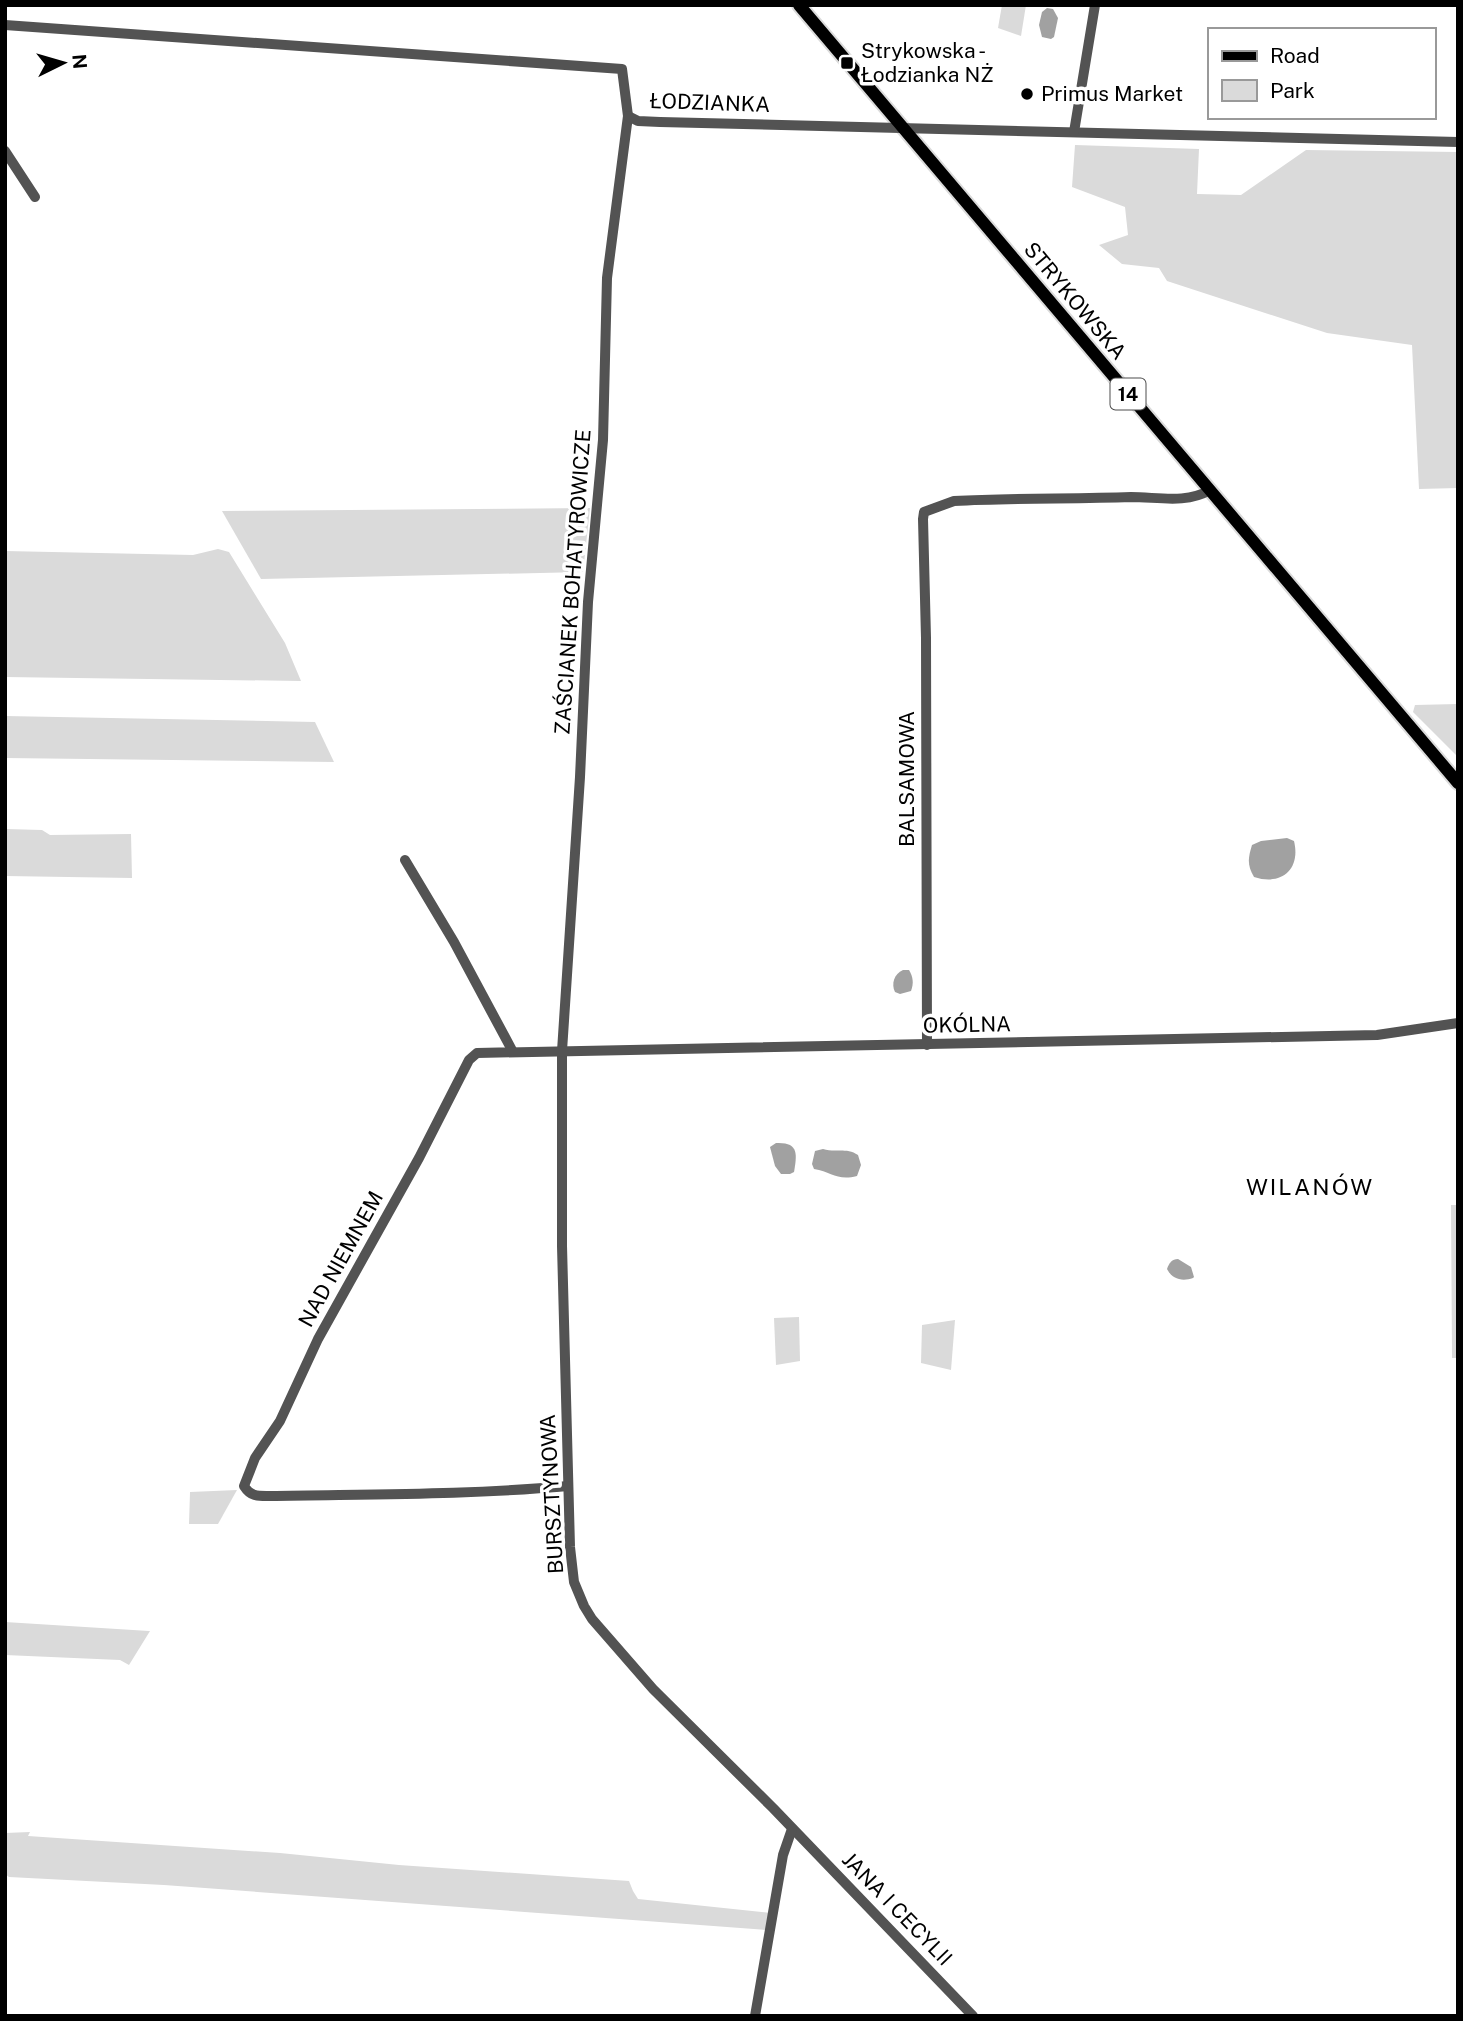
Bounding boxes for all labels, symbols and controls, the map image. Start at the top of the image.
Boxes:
north arrow [28,28,98,98]
legend [1208,28,1435,119]
place label: Strykowska - Łodzianka NŻ [861,38,994,87]
text: Road [1270,43,1320,68]
text: N [68,53,92,70]
marker: Strykowska - Łodzianka NŻ [839,55,855,71]
text: Park [1270,78,1315,103]
place label: Primus Market [1041,81,1183,106]
marker: Primus Market [1019,86,1035,102]
street label: ŁODZIANKA [649,88,771,117]
street label: STRYKOWSKA [1019,237,1132,365]
road number: 14 [1110,378,1146,410]
street label: ZAŚCIANEK BOHATYROWICZE [549,428,596,736]
street label: BALSAMOWA [894,711,919,847]
street label: OKÓLNA [923,1011,1011,1038]
district label: WILANÓW [1246,1173,1374,1200]
street label: NAD NIEMNEM [293,1186,388,1331]
street label: BURSZTYNOWA [535,1413,568,1575]
street label: JANA I CECYLII [837,1847,958,1970]

